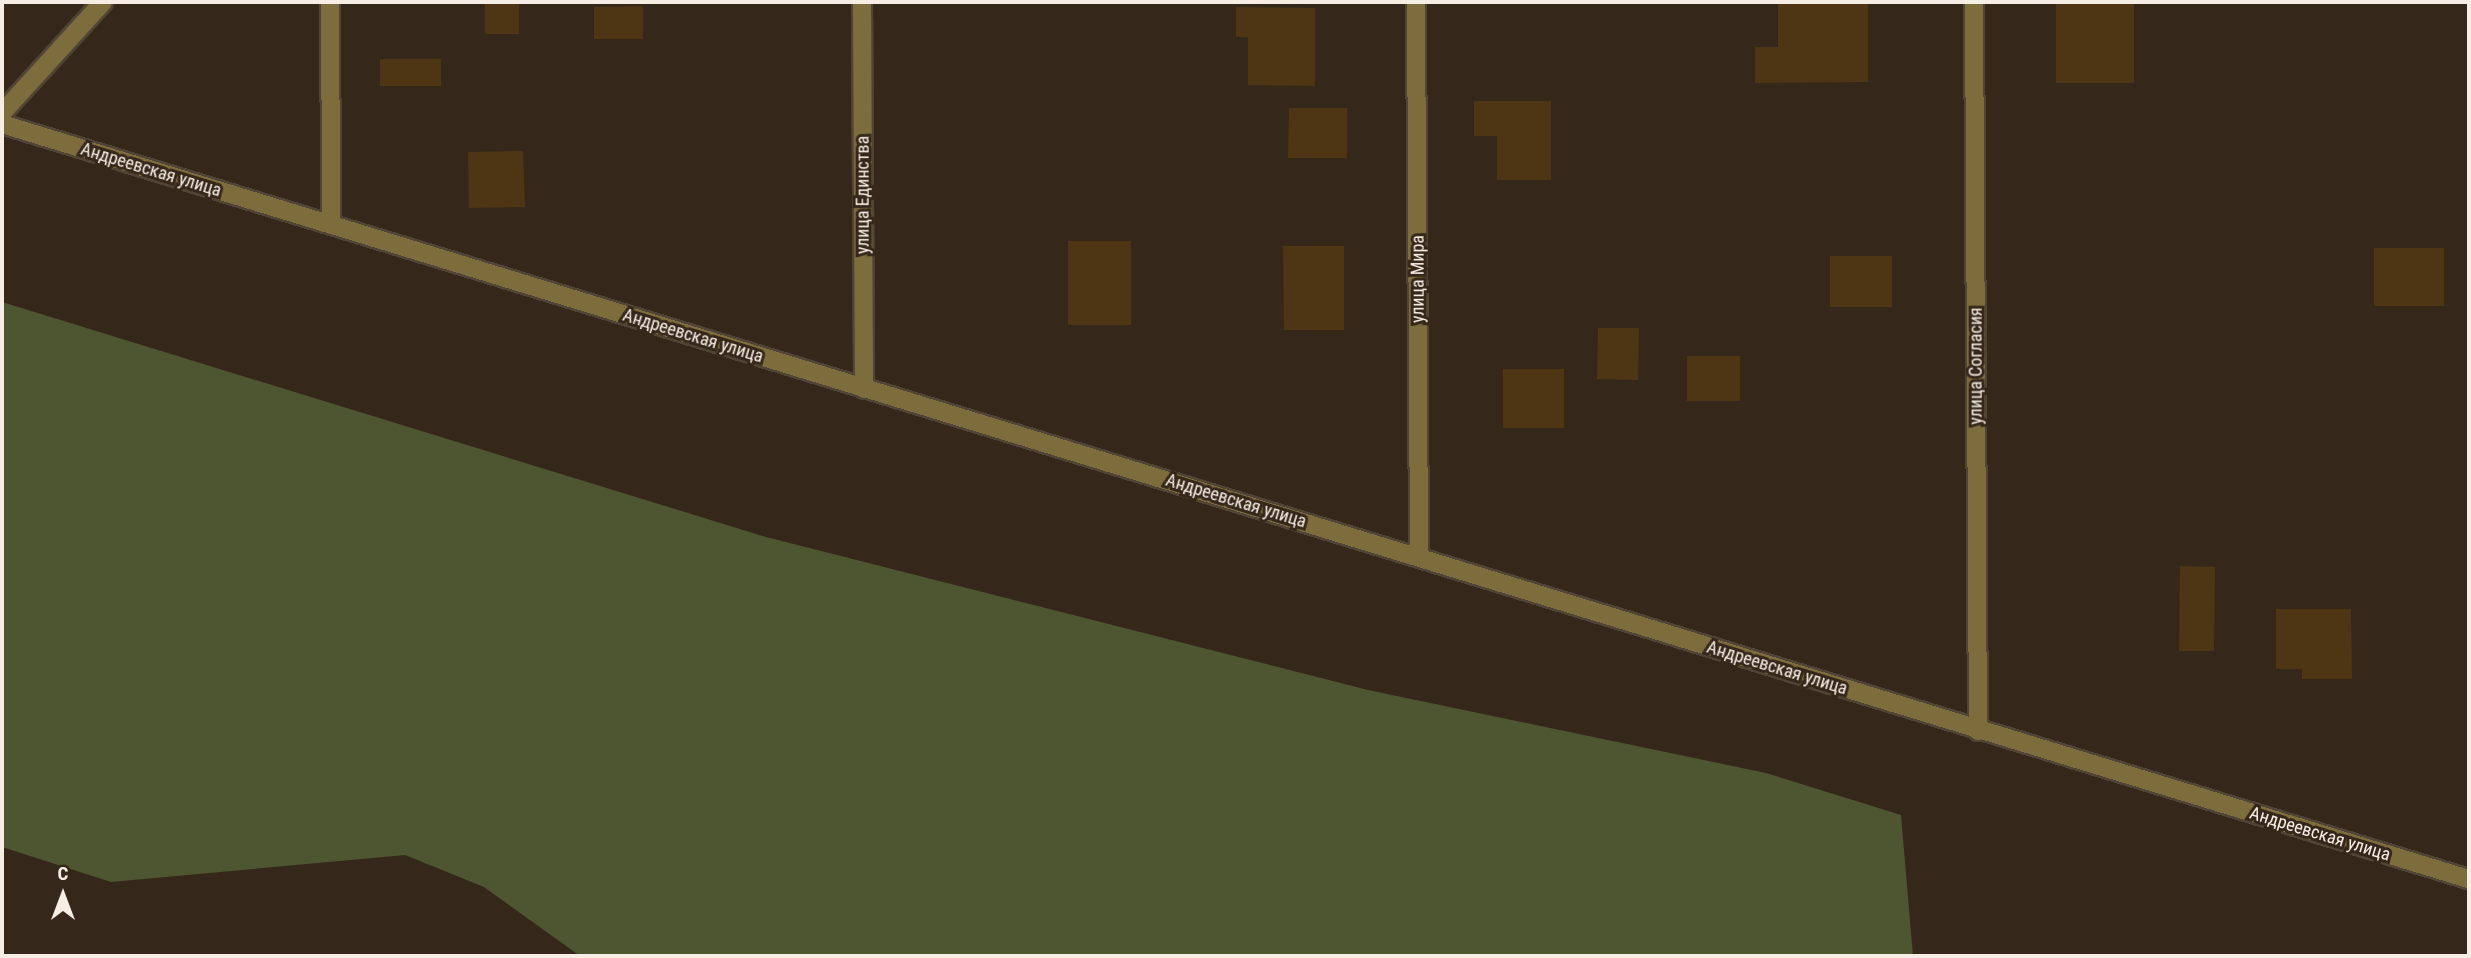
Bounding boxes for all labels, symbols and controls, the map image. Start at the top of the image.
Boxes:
street label: улица Единства [852,136,874,254]
street label: Андреевская улица [78,138,224,202]
street label: улица Мира [1407,235,1429,323]
street label: Андреевская улица [620,304,766,368]
street label: улица Согласия [1965,307,1987,425]
street label: Андреевская улица [1163,469,1309,533]
street label: Андреевская улица [1704,636,1850,700]
street label: Андреевская улица [2247,802,2393,866]
north arrow [28,860,98,930]
text: С [58,862,68,885]

